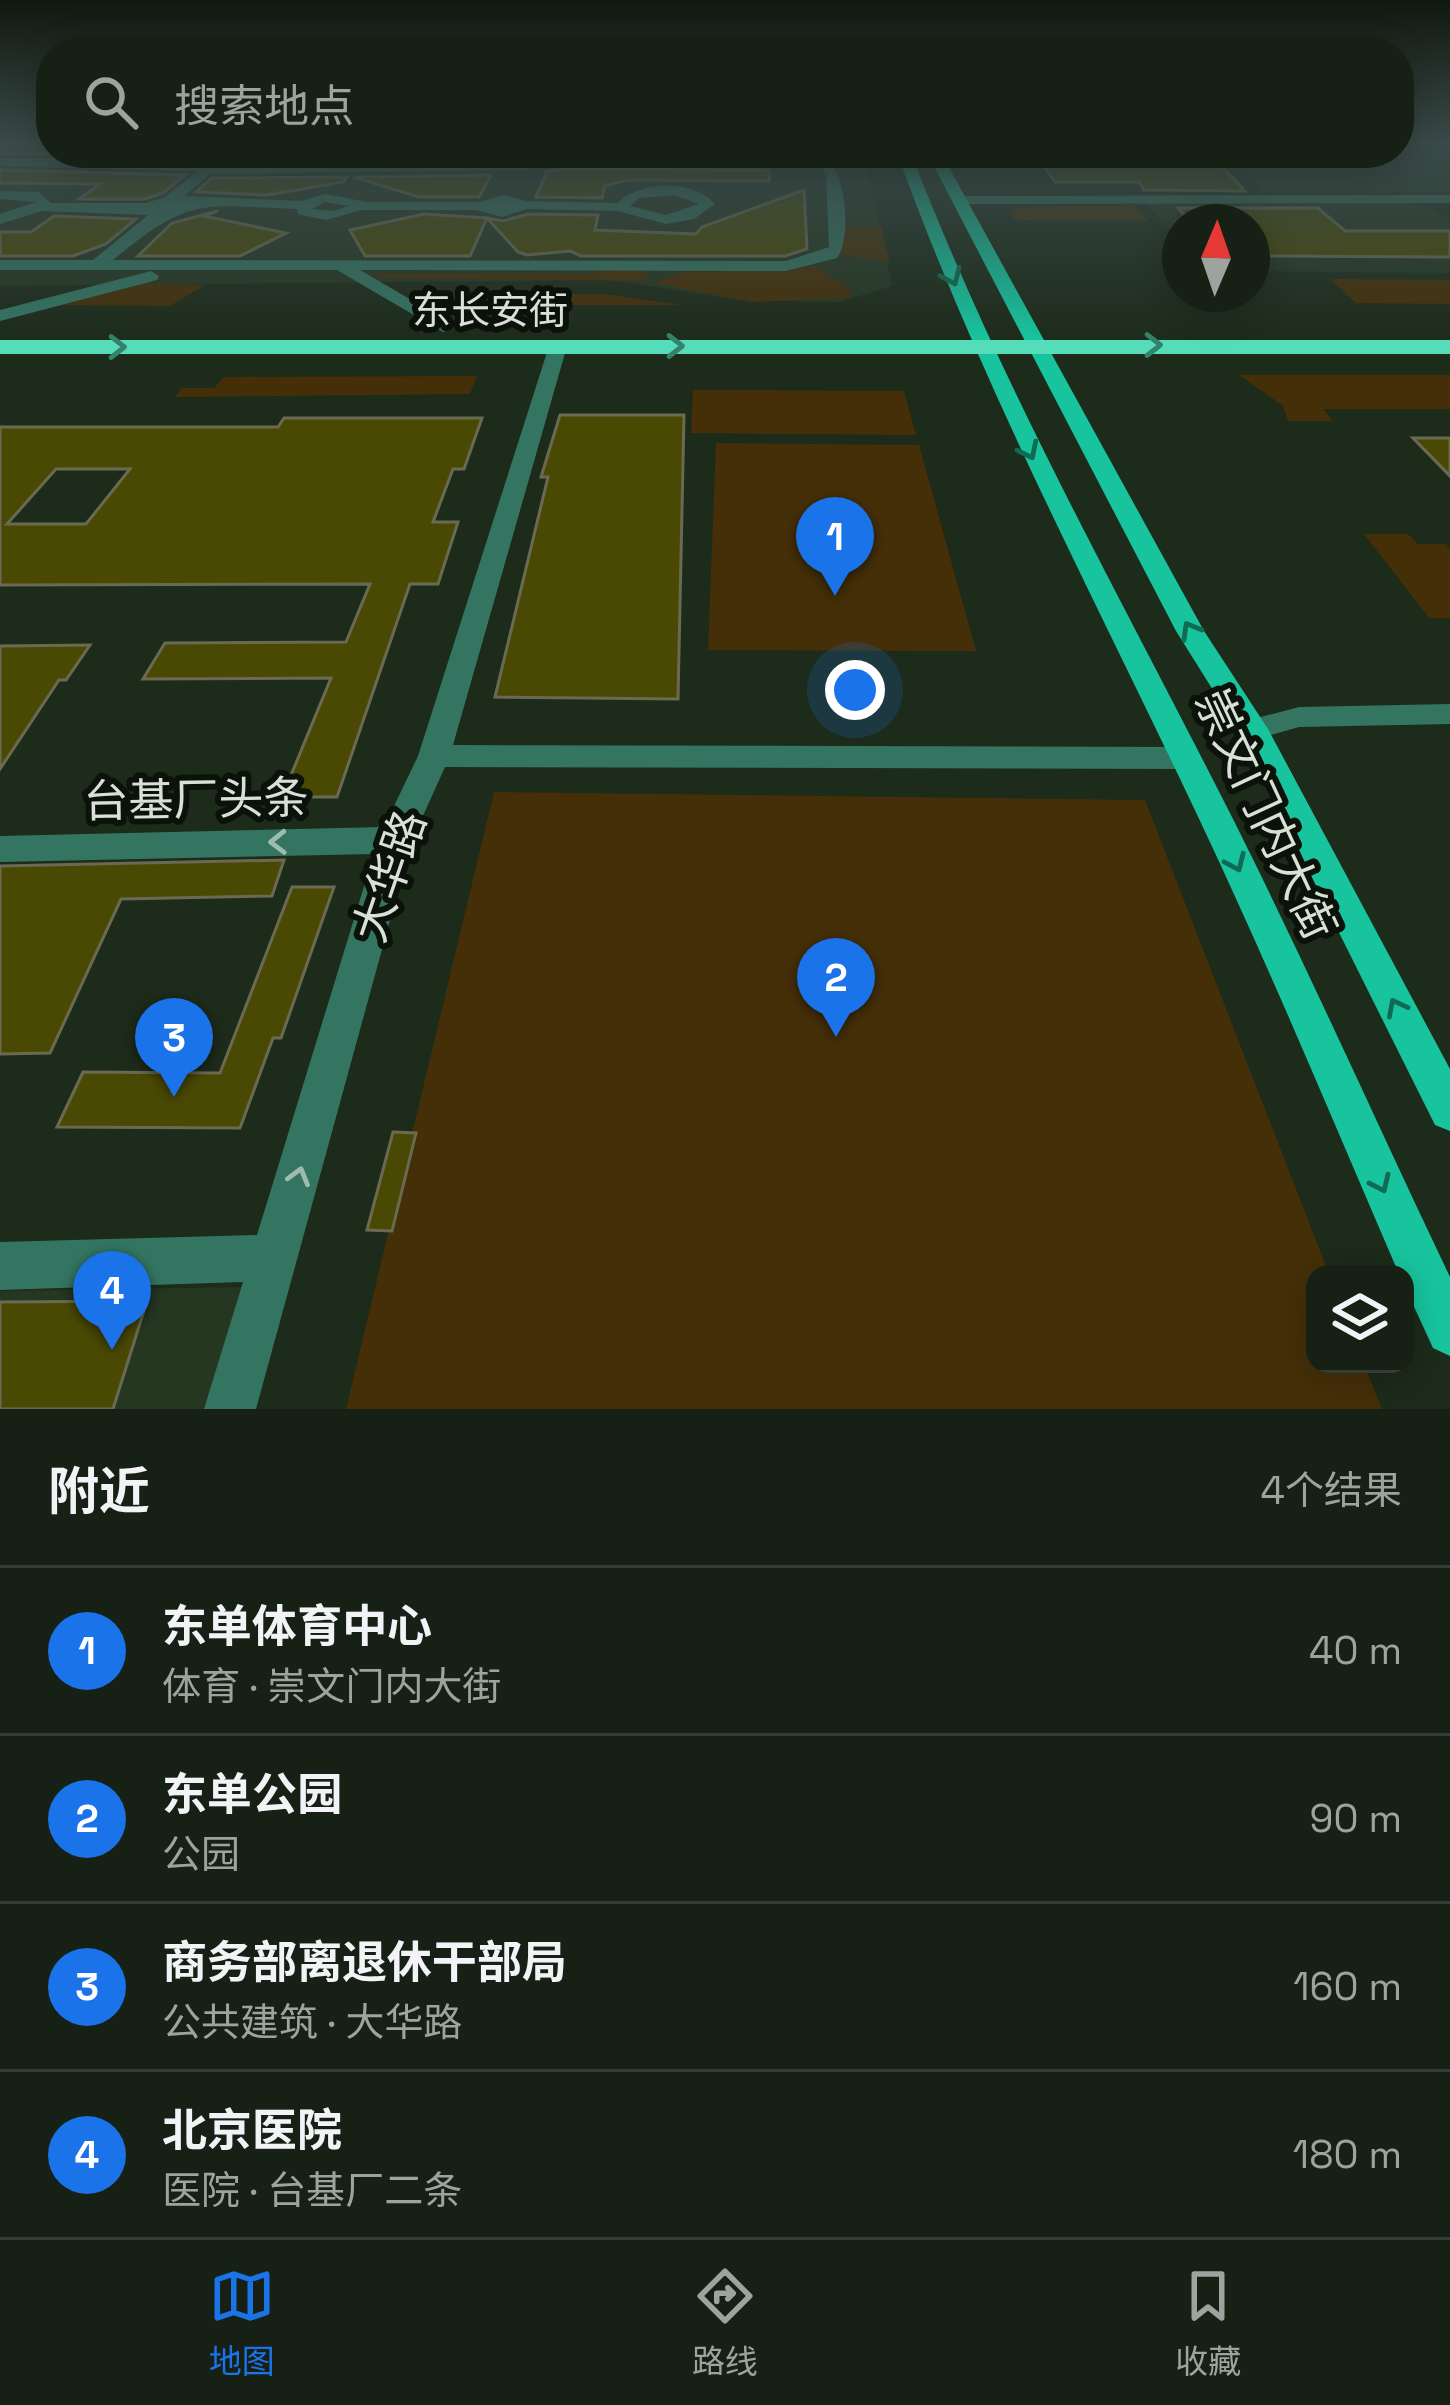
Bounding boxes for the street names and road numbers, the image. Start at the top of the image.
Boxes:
street label: 东长安街 [412,286,568,335]
street label: 崇文门内大街 [1183,680,1348,949]
street label: 台基厂头条 [83,769,309,830]
street label: 大华路 [341,803,438,949]

